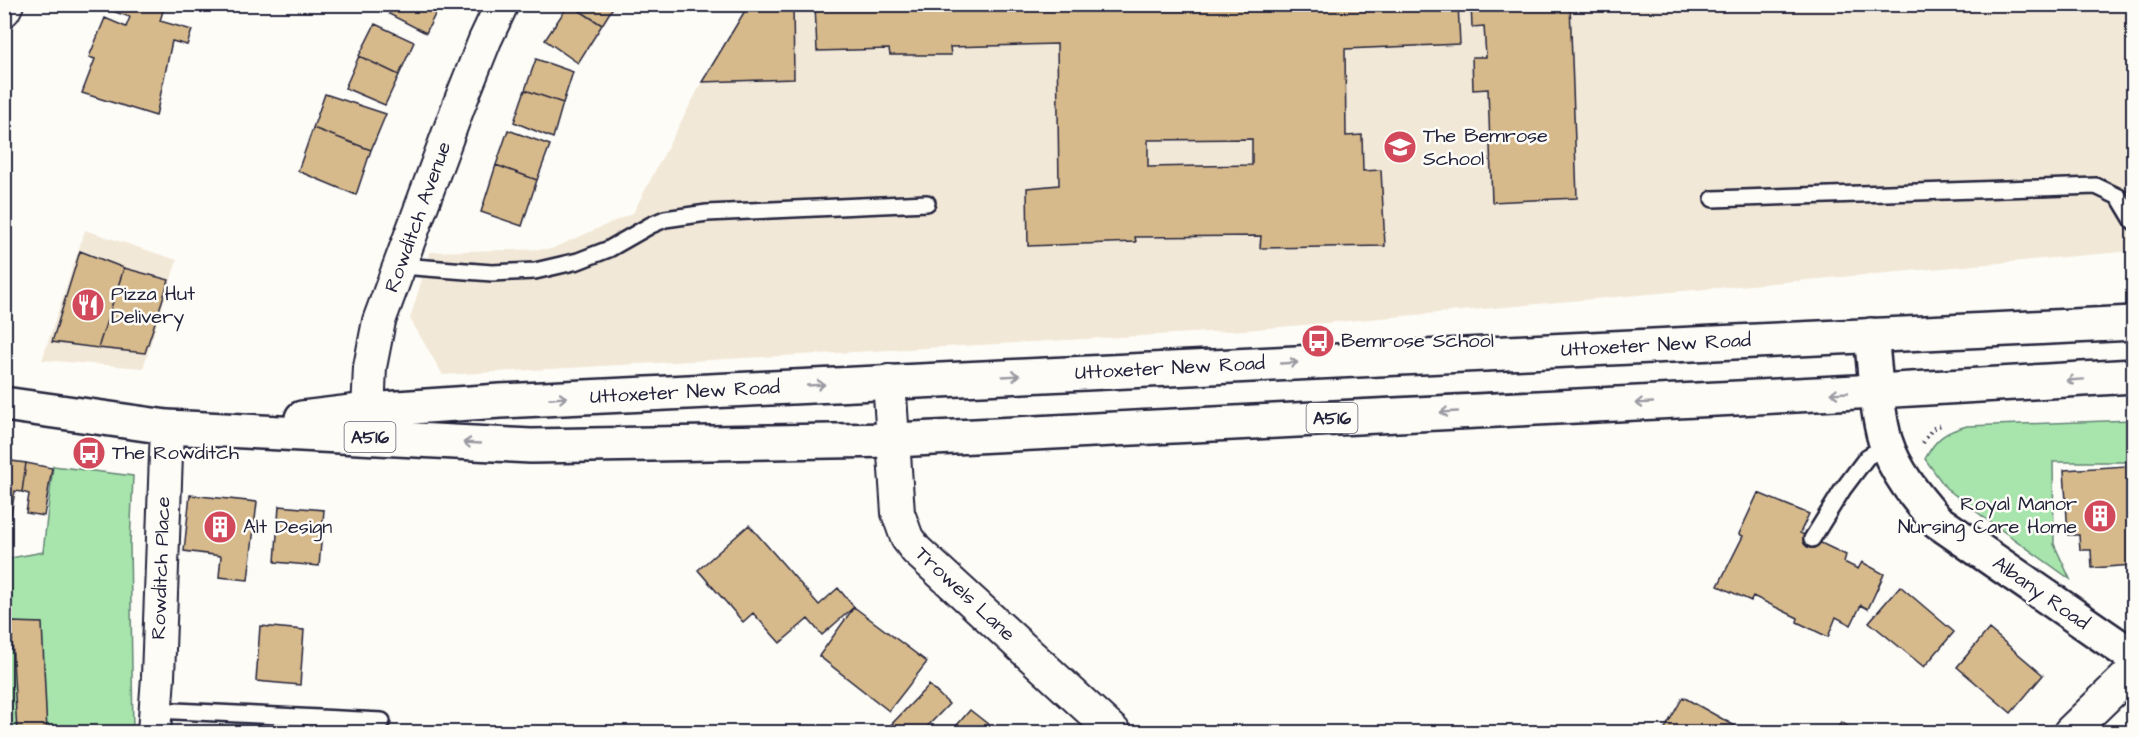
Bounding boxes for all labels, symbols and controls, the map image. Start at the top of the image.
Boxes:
place label: The Bemrose School [1423,122,1548,173]
school or university icon: The Bemrose School [1382,129,1418,165]
street label: Rowditch Avenue [378,138,458,296]
place label: Pizza Hut Delivery [111,280,195,332]
restaurant icon: Pizza Hut Delivery [70,287,106,323]
bus stop icon: Bemrose School [1300,323,1336,359]
street label: Uttoxeter New Road [1560,326,1752,364]
place label: Bemrose School [1341,327,1494,355]
street label: Uttoxeter New Road [1074,349,1266,387]
one-way arrow [1279,357,1299,368]
one-way arrow [1000,370,1020,381]
street label: Uttoxeter New Road [589,373,781,411]
one-way arrow [2066,374,2086,385]
one-way arrow [805,380,825,391]
one-way arrow [1829,387,1849,398]
one-way arrow [548,393,568,404]
one-way arrow [1634,397,1654,408]
road number: A516 [1306,403,1358,433]
one-way arrow [1440,407,1459,418]
road number: A516 [344,422,395,452]
bus stop icon: The Rowditch [71,435,107,471]
one-way arrow [463,437,483,448]
place label: The Rowditch [112,439,239,467]
place label: Royal Manor Nursing Care Home [1898,490,2077,542]
street label: Rowditch Place [145,496,177,640]
building icon: Royal Manor Nursing Care Home [2082,498,2118,534]
building icon: Alt Design [202,509,238,545]
place label: Alt Design [243,513,332,542]
street label: Trowels Lane [909,540,1021,648]
street label: Albany Road [1986,549,2095,637]

